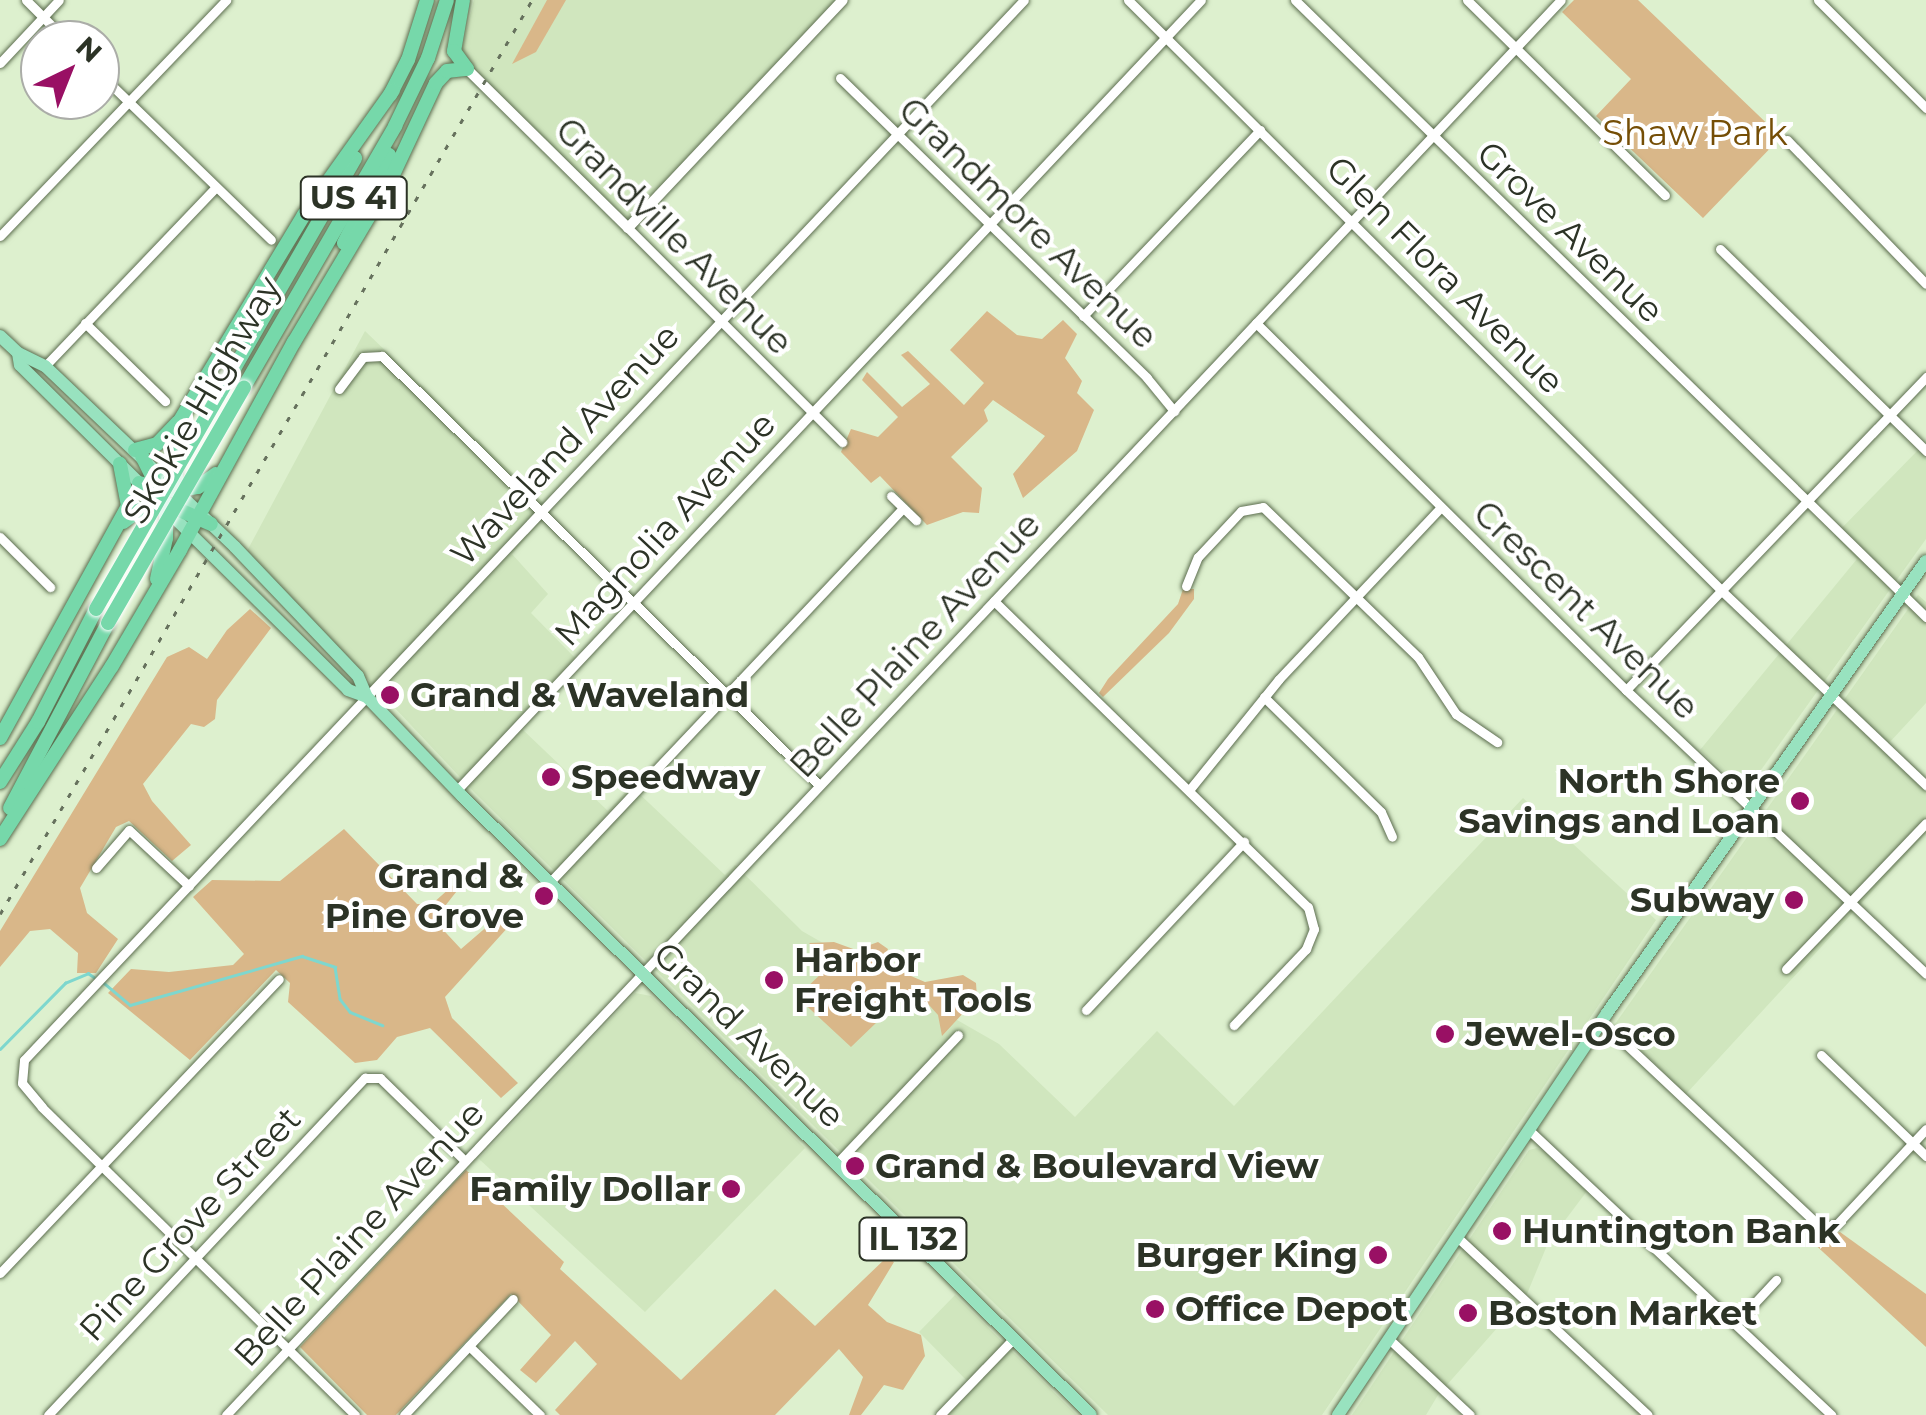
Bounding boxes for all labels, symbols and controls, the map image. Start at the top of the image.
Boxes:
north arrow [20,20,120,120]
text: N [69,29,109,70]
street label: Grandmore Avenue [890,89,1166,357]
street label: Grandville Avenue [547,109,801,363]
park label: Shaw Park [1602,112,1788,154]
street label: Grove Avenue [1468,133,1672,331]
street label: Glen Flora Avenue [1318,148,1572,402]
road number: US 41 [299,171,409,225]
street label: Skokie Highway [114,269,290,531]
street label: Waveland Avenue [442,315,688,575]
street label: Magnolia Avenue [546,403,784,655]
street label: Crescent Avenue [1465,492,1707,728]
street label: Belle Plaine Avenue [781,504,1049,786]
place label: Grand & Waveland [410,674,749,716]
marker: Grand & Waveland [379,684,401,706]
place label: Speedway [571,756,760,798]
place label: North Shore Savings and Loan [1458,760,1780,842]
marker: Speedway [540,766,562,788]
marker: North Shore Savings and Loan [1789,790,1811,812]
place label: Grand & Pine Grove [325,855,524,937]
place label: Subway [1630,879,1774,921]
marker: Grand & Pine Grove [533,885,555,907]
marker: Subway [1783,889,1805,911]
street label: Grand Avenue [645,933,853,1137]
place label: Harbor Freight Tools [794,939,1032,1021]
marker: Harbor Freight Tools [763,969,785,991]
place label: Jewel-Osco [1465,1013,1676,1055]
marker: Jewel-Osco [1434,1023,1456,1045]
street label: Belle Plaine Avenue [225,1093,493,1375]
street label: Pine Grove Street [71,1098,309,1350]
place label: Grand & Boulevard View [875,1145,1319,1187]
marker: Grand & Boulevard View [844,1155,866,1177]
place label: Family Dollar [469,1168,711,1210]
marker: Family Dollar [720,1178,742,1200]
place label: Huntington Bank [1522,1210,1840,1252]
road number: IL 132 [858,1212,968,1266]
marker: Huntington Bank [1491,1220,1513,1242]
place label: Burger King [1136,1234,1358,1276]
marker: Burger King [1367,1244,1389,1266]
place label: Office Depot [1175,1288,1408,1330]
place label: Boston Market [1488,1292,1757,1334]
marker: Office Depot [1144,1298,1166,1320]
marker: Boston Market [1457,1302,1479,1324]

